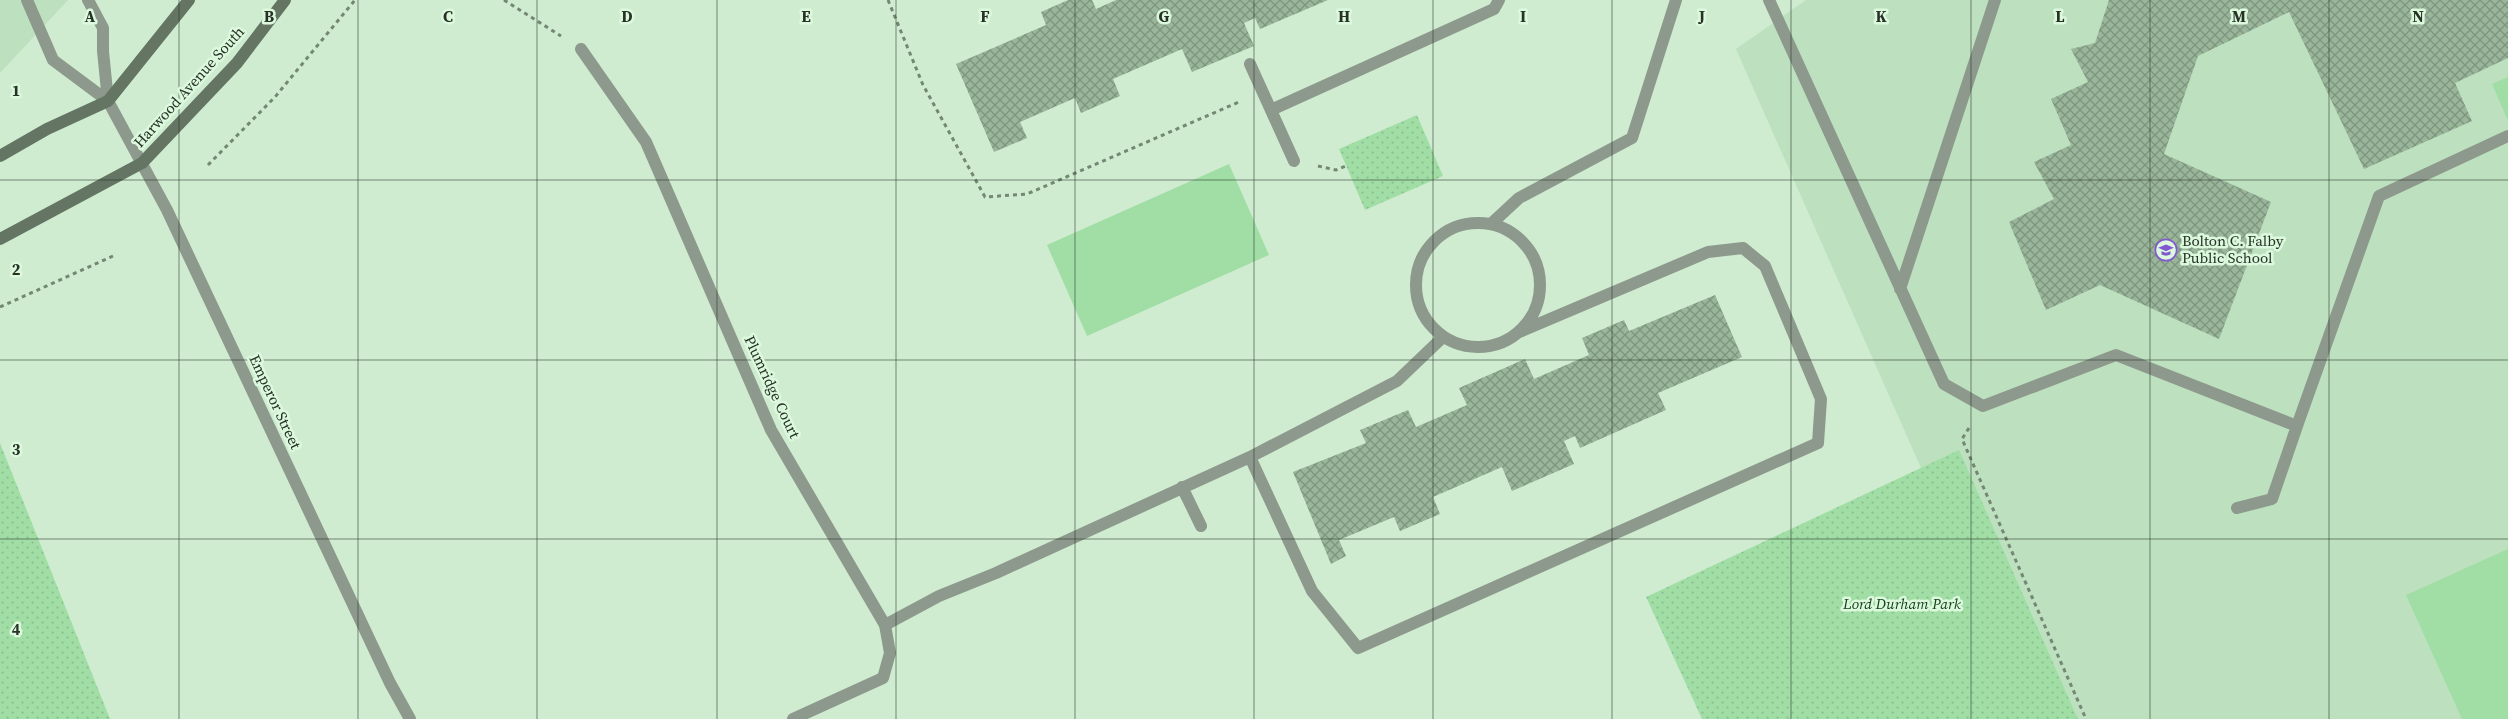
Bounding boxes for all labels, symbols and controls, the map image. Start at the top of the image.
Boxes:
text: A [85,5,96,27]
text: B [264,5,275,27]
text: C [443,5,453,27]
text: D [621,5,633,27]
text: E [801,5,811,27]
text: F [980,5,990,27]
text: G [1159,5,1170,27]
text: H [1338,5,1350,27]
text: I [1520,5,1526,27]
text: J [1698,5,1705,27]
text: K [1875,5,1887,27]
text: L [2055,5,2065,27]
text: M [2232,5,2246,27]
text: N [2412,5,2424,27]
street label: Harwood Avenue South [129,22,249,152]
text: 1 [12,79,20,101]
place label: Bolton C. Falby Public School [2182,230,2284,268]
school or university icon: Bolton C. Falby Public School [2154,238,2178,262]
text: 2 [12,258,21,280]
street label: Plumridge Court [739,332,806,442]
street label: Emperor Street [244,351,307,452]
text: 3 [12,438,21,460]
park label: Lord Durham Park [1842,593,1962,614]
text: 4 [12,618,21,640]

